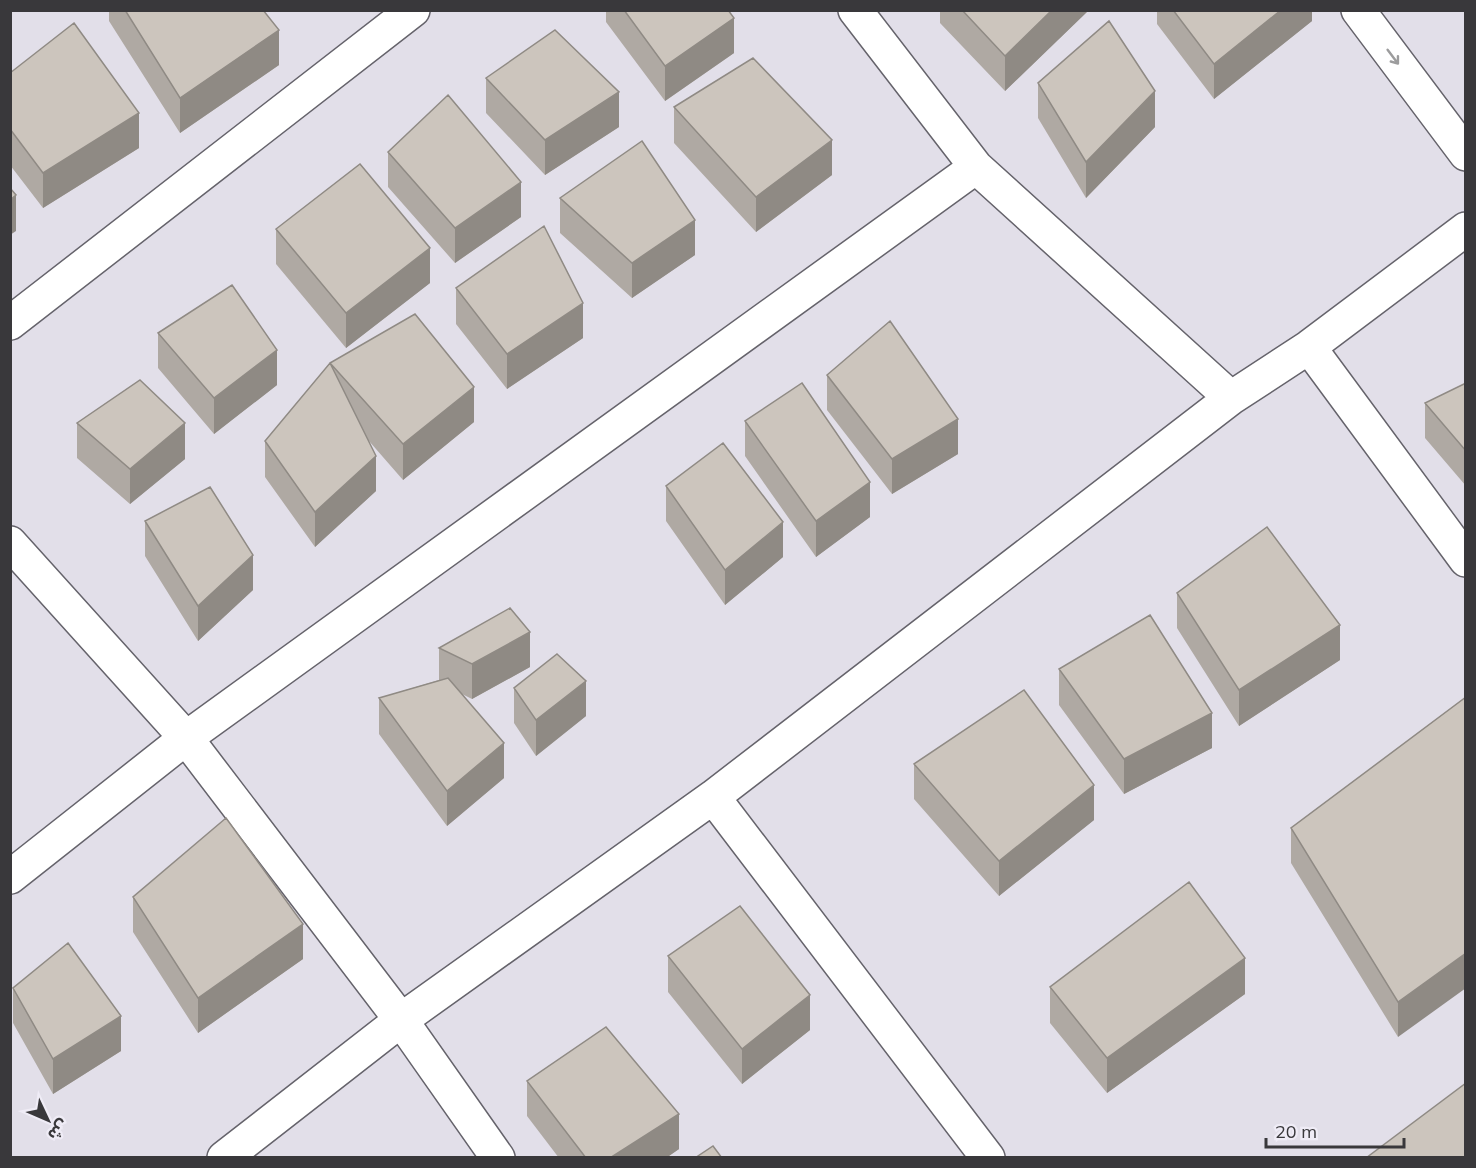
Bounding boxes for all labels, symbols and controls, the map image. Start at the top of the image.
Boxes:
one-way arrow [1386,49,1399,65]
north arrow [18,1090,78,1150]
scale bar [1266,1111,1404,1149]
text: ش [44,1116,74,1145]
text: 20 m [1275,1120,1317,1143]

